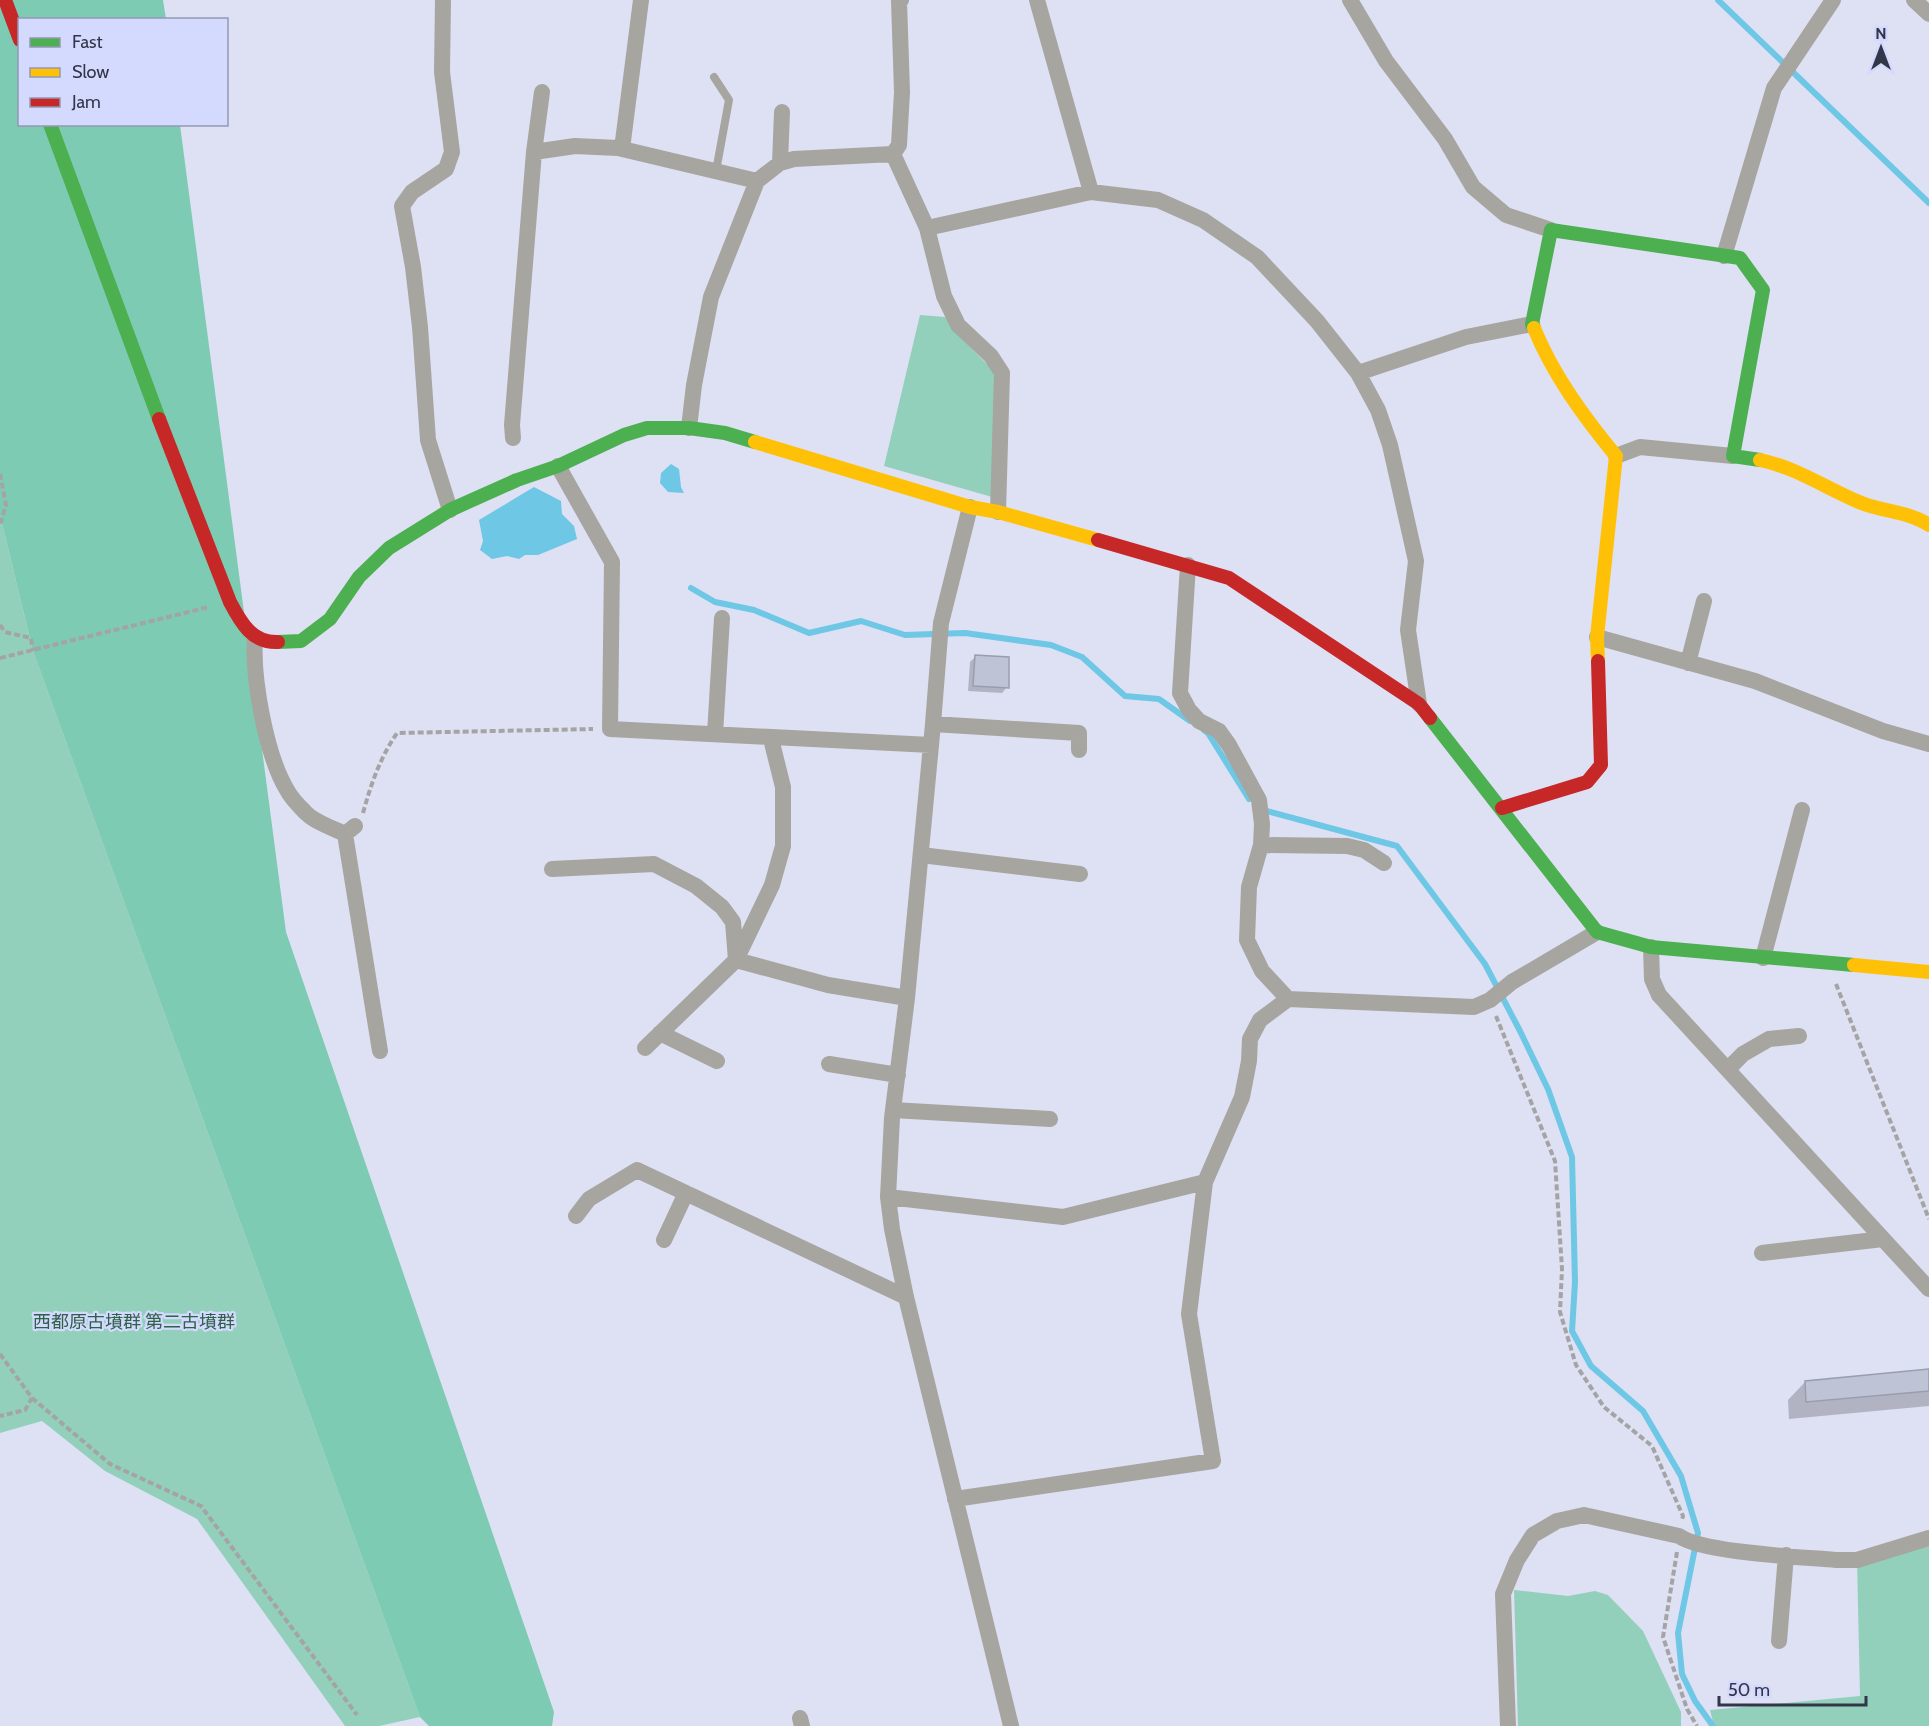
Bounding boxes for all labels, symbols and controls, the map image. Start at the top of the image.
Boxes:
legend [18,18,228,126]
north arrow [1851,18,1911,78]
text: N [1875,24,1887,43]
text: Fast [72,31,103,53]
text: Slow [72,61,109,83]
text: Jam [71,91,101,113]
park label: 西都原古墳群 第二古墳群 [33,1311,235,1333]
scale bar [1719,1669,1866,1707]
text: 50 m [1728,1679,1770,1701]

